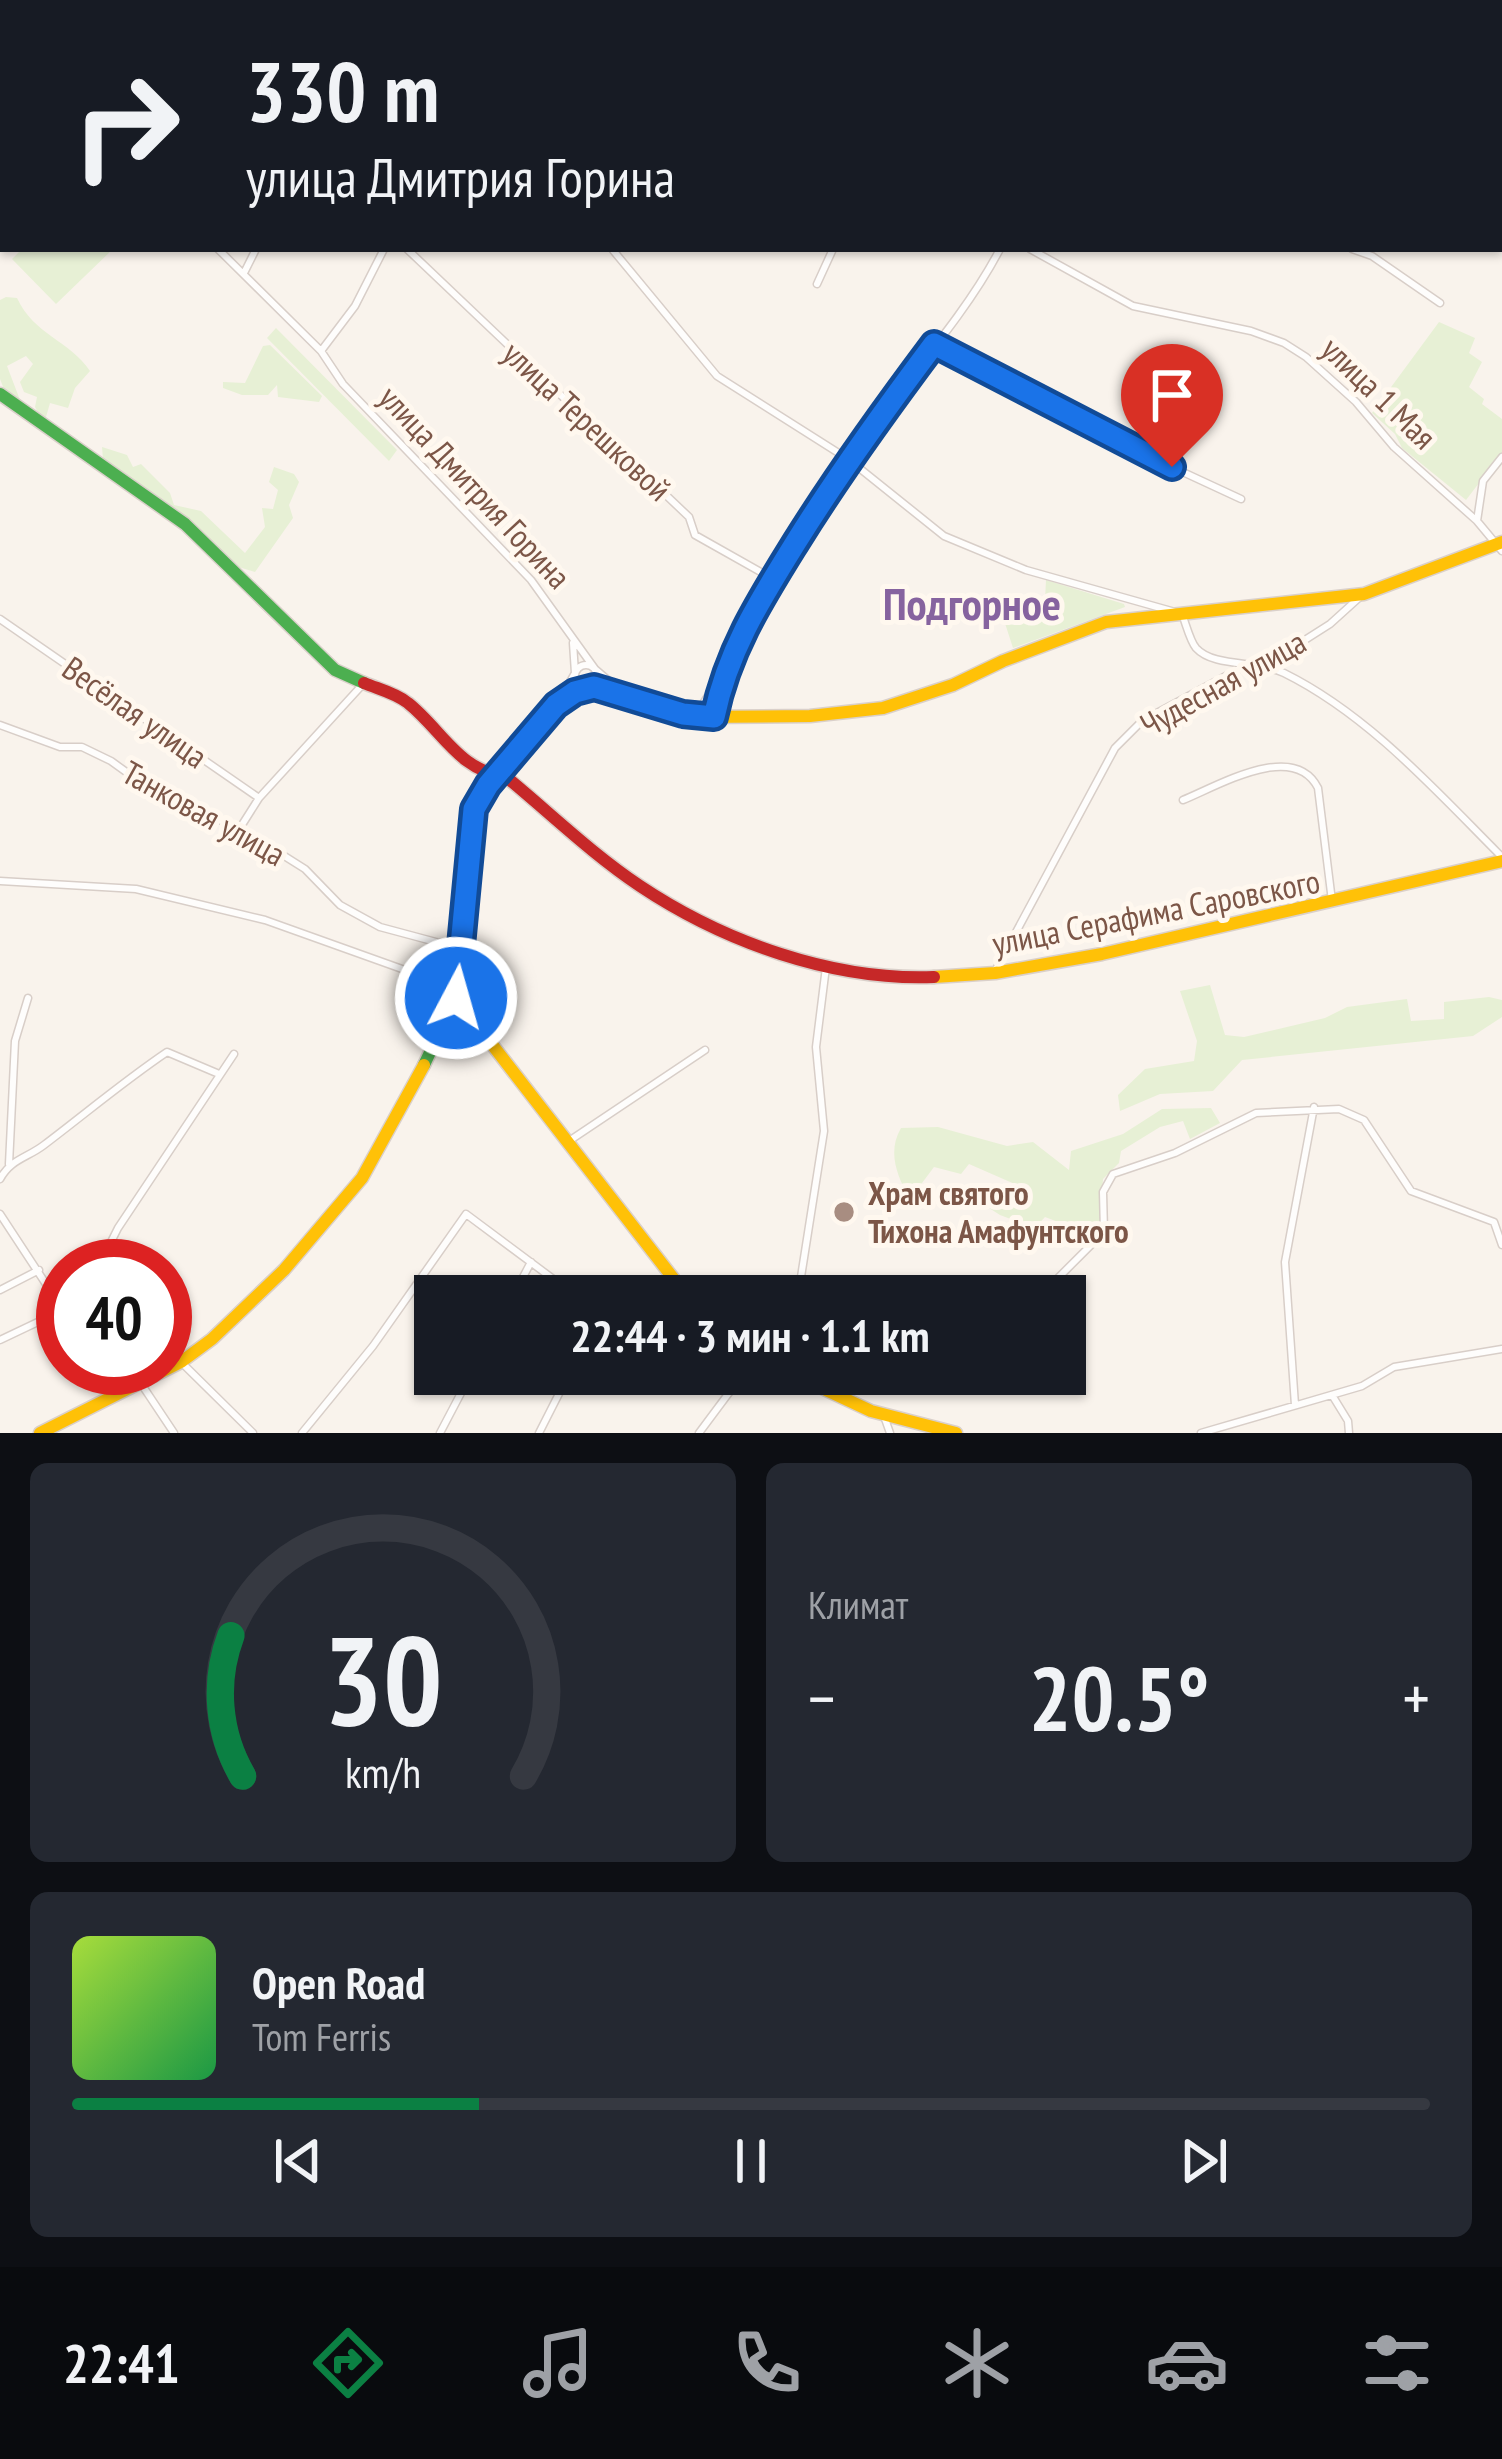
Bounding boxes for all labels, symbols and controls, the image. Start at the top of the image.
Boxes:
text: 330 m [246,36,439,145]
icon: right [48,48,204,204]
text: улица Дмитрия Горина [246,142,675,212]
street label: улица 1 Мая [1313,327,1446,458]
street label: улица Терешковой [494,332,681,510]
pin [1121,344,1223,467]
icon: arrive [1139,362,1205,428]
street label: улица Дмитрия Горина [370,376,581,597]
district label: Подгорное [883,574,1061,632]
street label: Чудесная улица [1133,620,1313,746]
street label: Весёлая улица [55,646,216,777]
street label: Танковая улица [115,750,293,875]
street label: улица Серафима Саровского [989,859,1323,964]
position arrow [393,935,519,1061]
place label: Храм святого Тихона Амафунтского [868,1171,1129,1252]
marker: Храм святого Тихона Амафунтского [831,1199,857,1225]
speed limit sign: 40 [36,1239,192,1395]
text: 22:44 · 3 мин · 1.1 km [570,1306,930,1364]
text: Климат [808,1579,908,1630]
text: 30 [323,1598,443,1759]
text: 20.5° [1029,1639,1209,1756]
text: − [808,1655,835,1740]
text: + [1403,1655,1430,1740]
text: km/h [345,1743,421,1799]
text: Open Road [252,1953,425,2011]
text: Tom Ferris [252,2011,391,2062]
icon: previous [265,2128,331,2194]
icon: pause [718,2128,784,2194]
icon: next [1171,2128,1237,2194]
icon: directions [306,2321,390,2405]
icon: music [516,2321,600,2405]
icon: phone [725,2321,809,2405]
icon: climate [935,2321,1019,2405]
icon: car [1145,2321,1229,2405]
icon: filters [1355,2321,1439,2405]
text: 22:41 [63,2328,180,2398]

